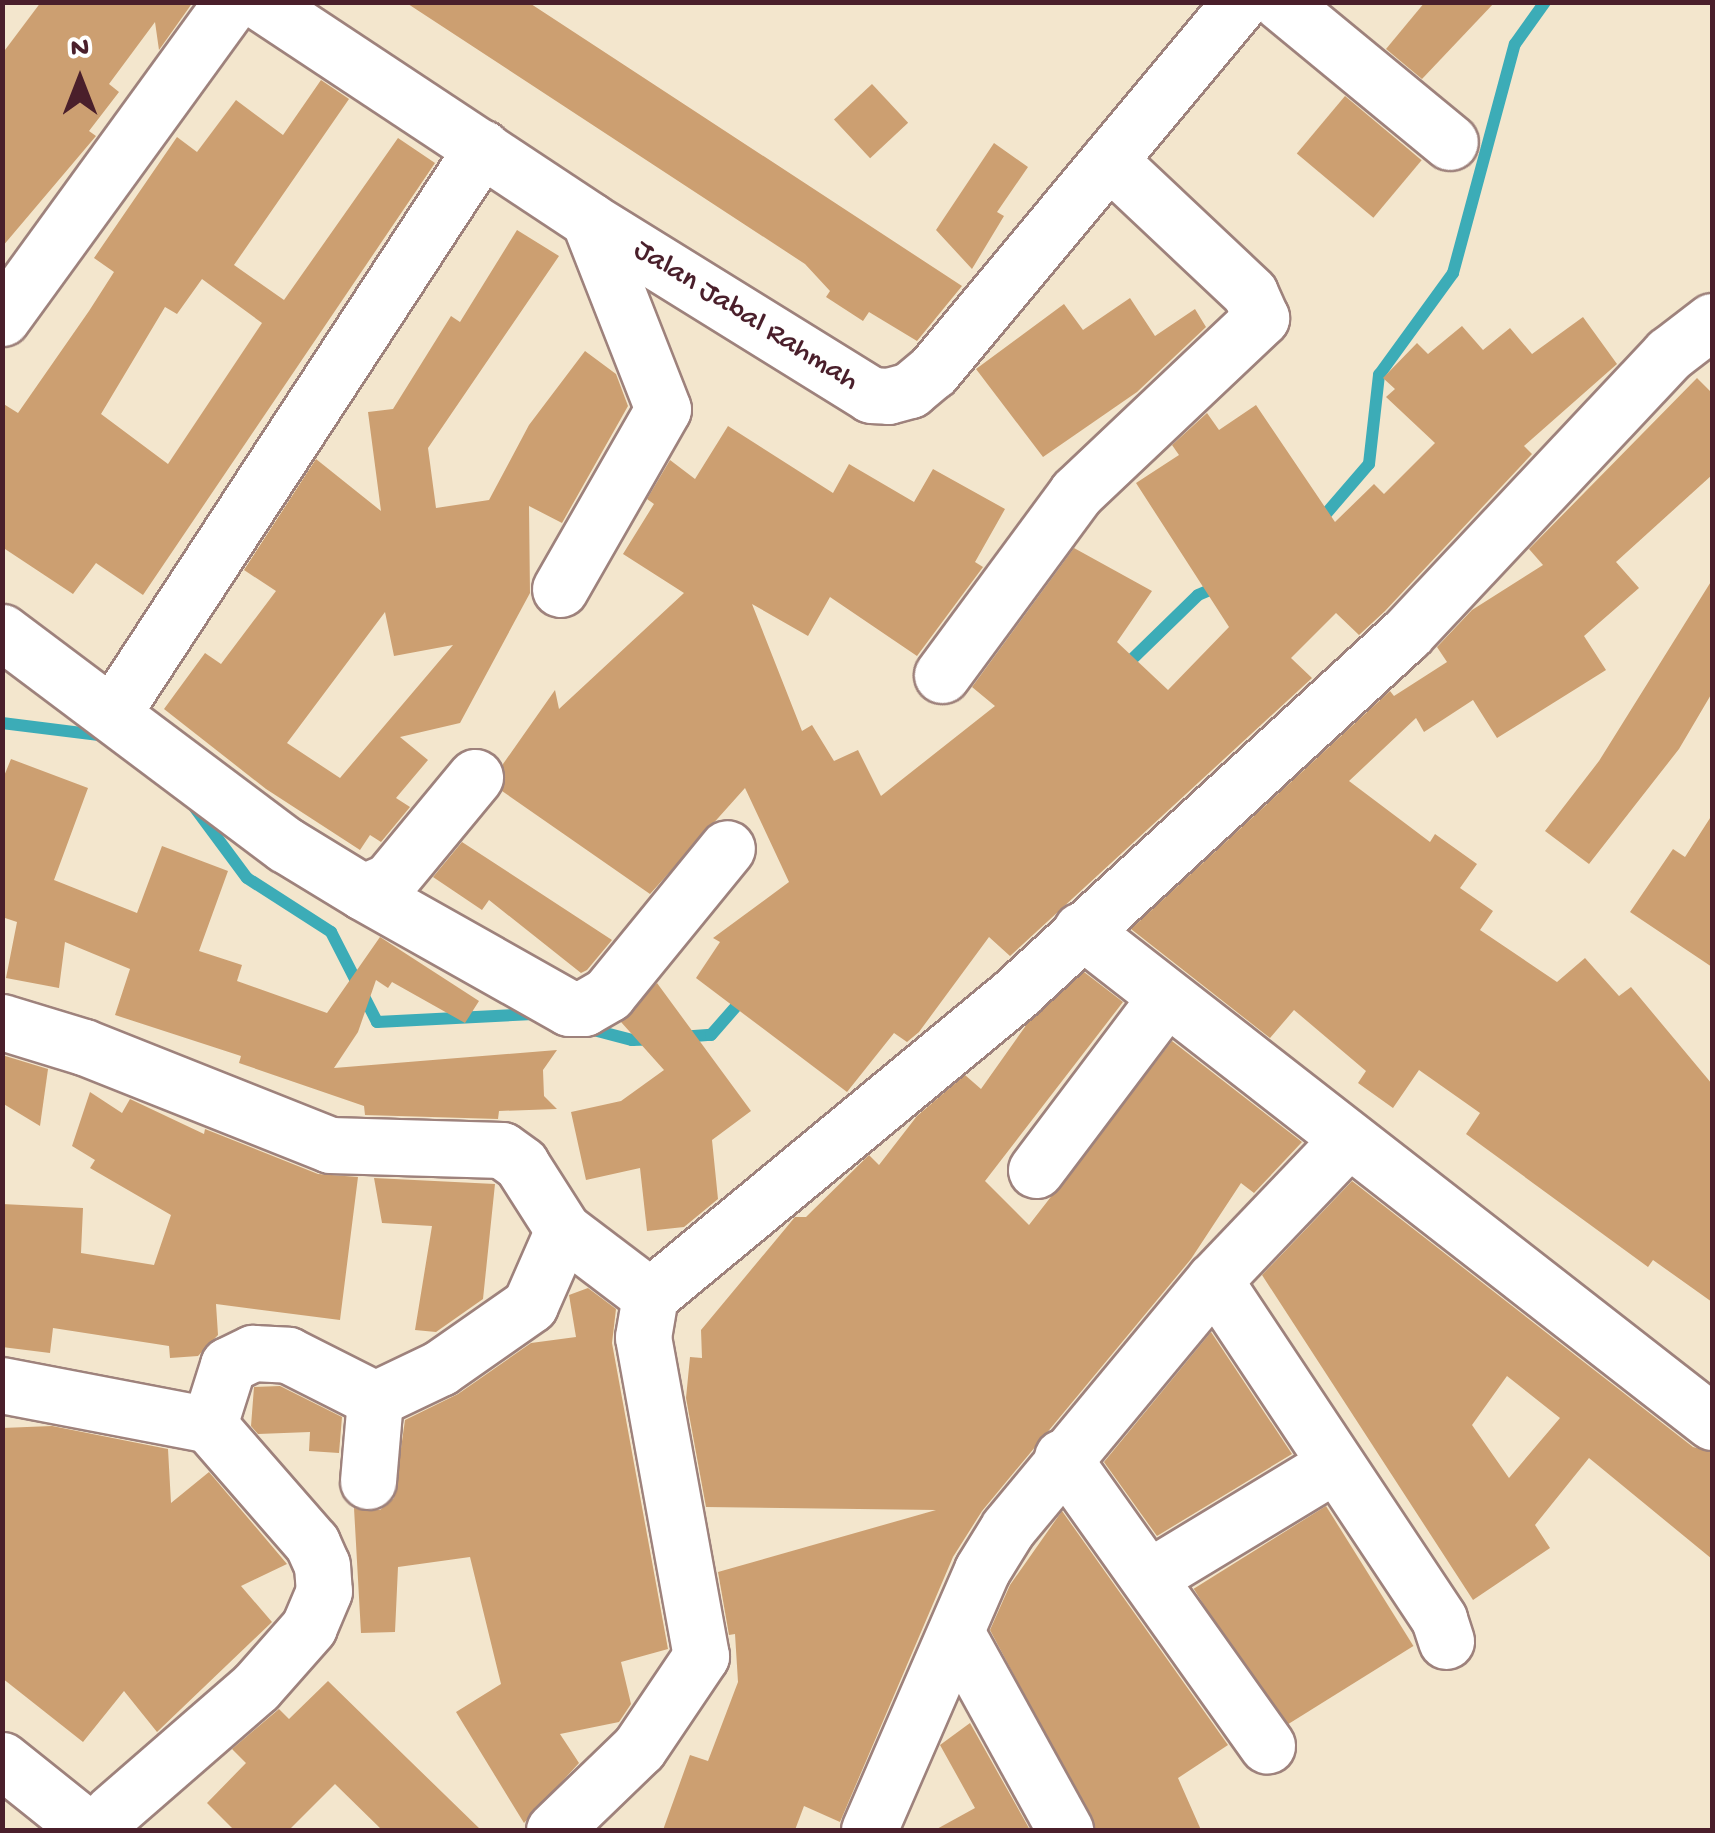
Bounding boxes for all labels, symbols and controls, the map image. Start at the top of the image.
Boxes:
north arrow [30,30,130,130]
text: N [71,33,89,66]
street label: Jalan Jabal Rahmah [626,233,864,401]

